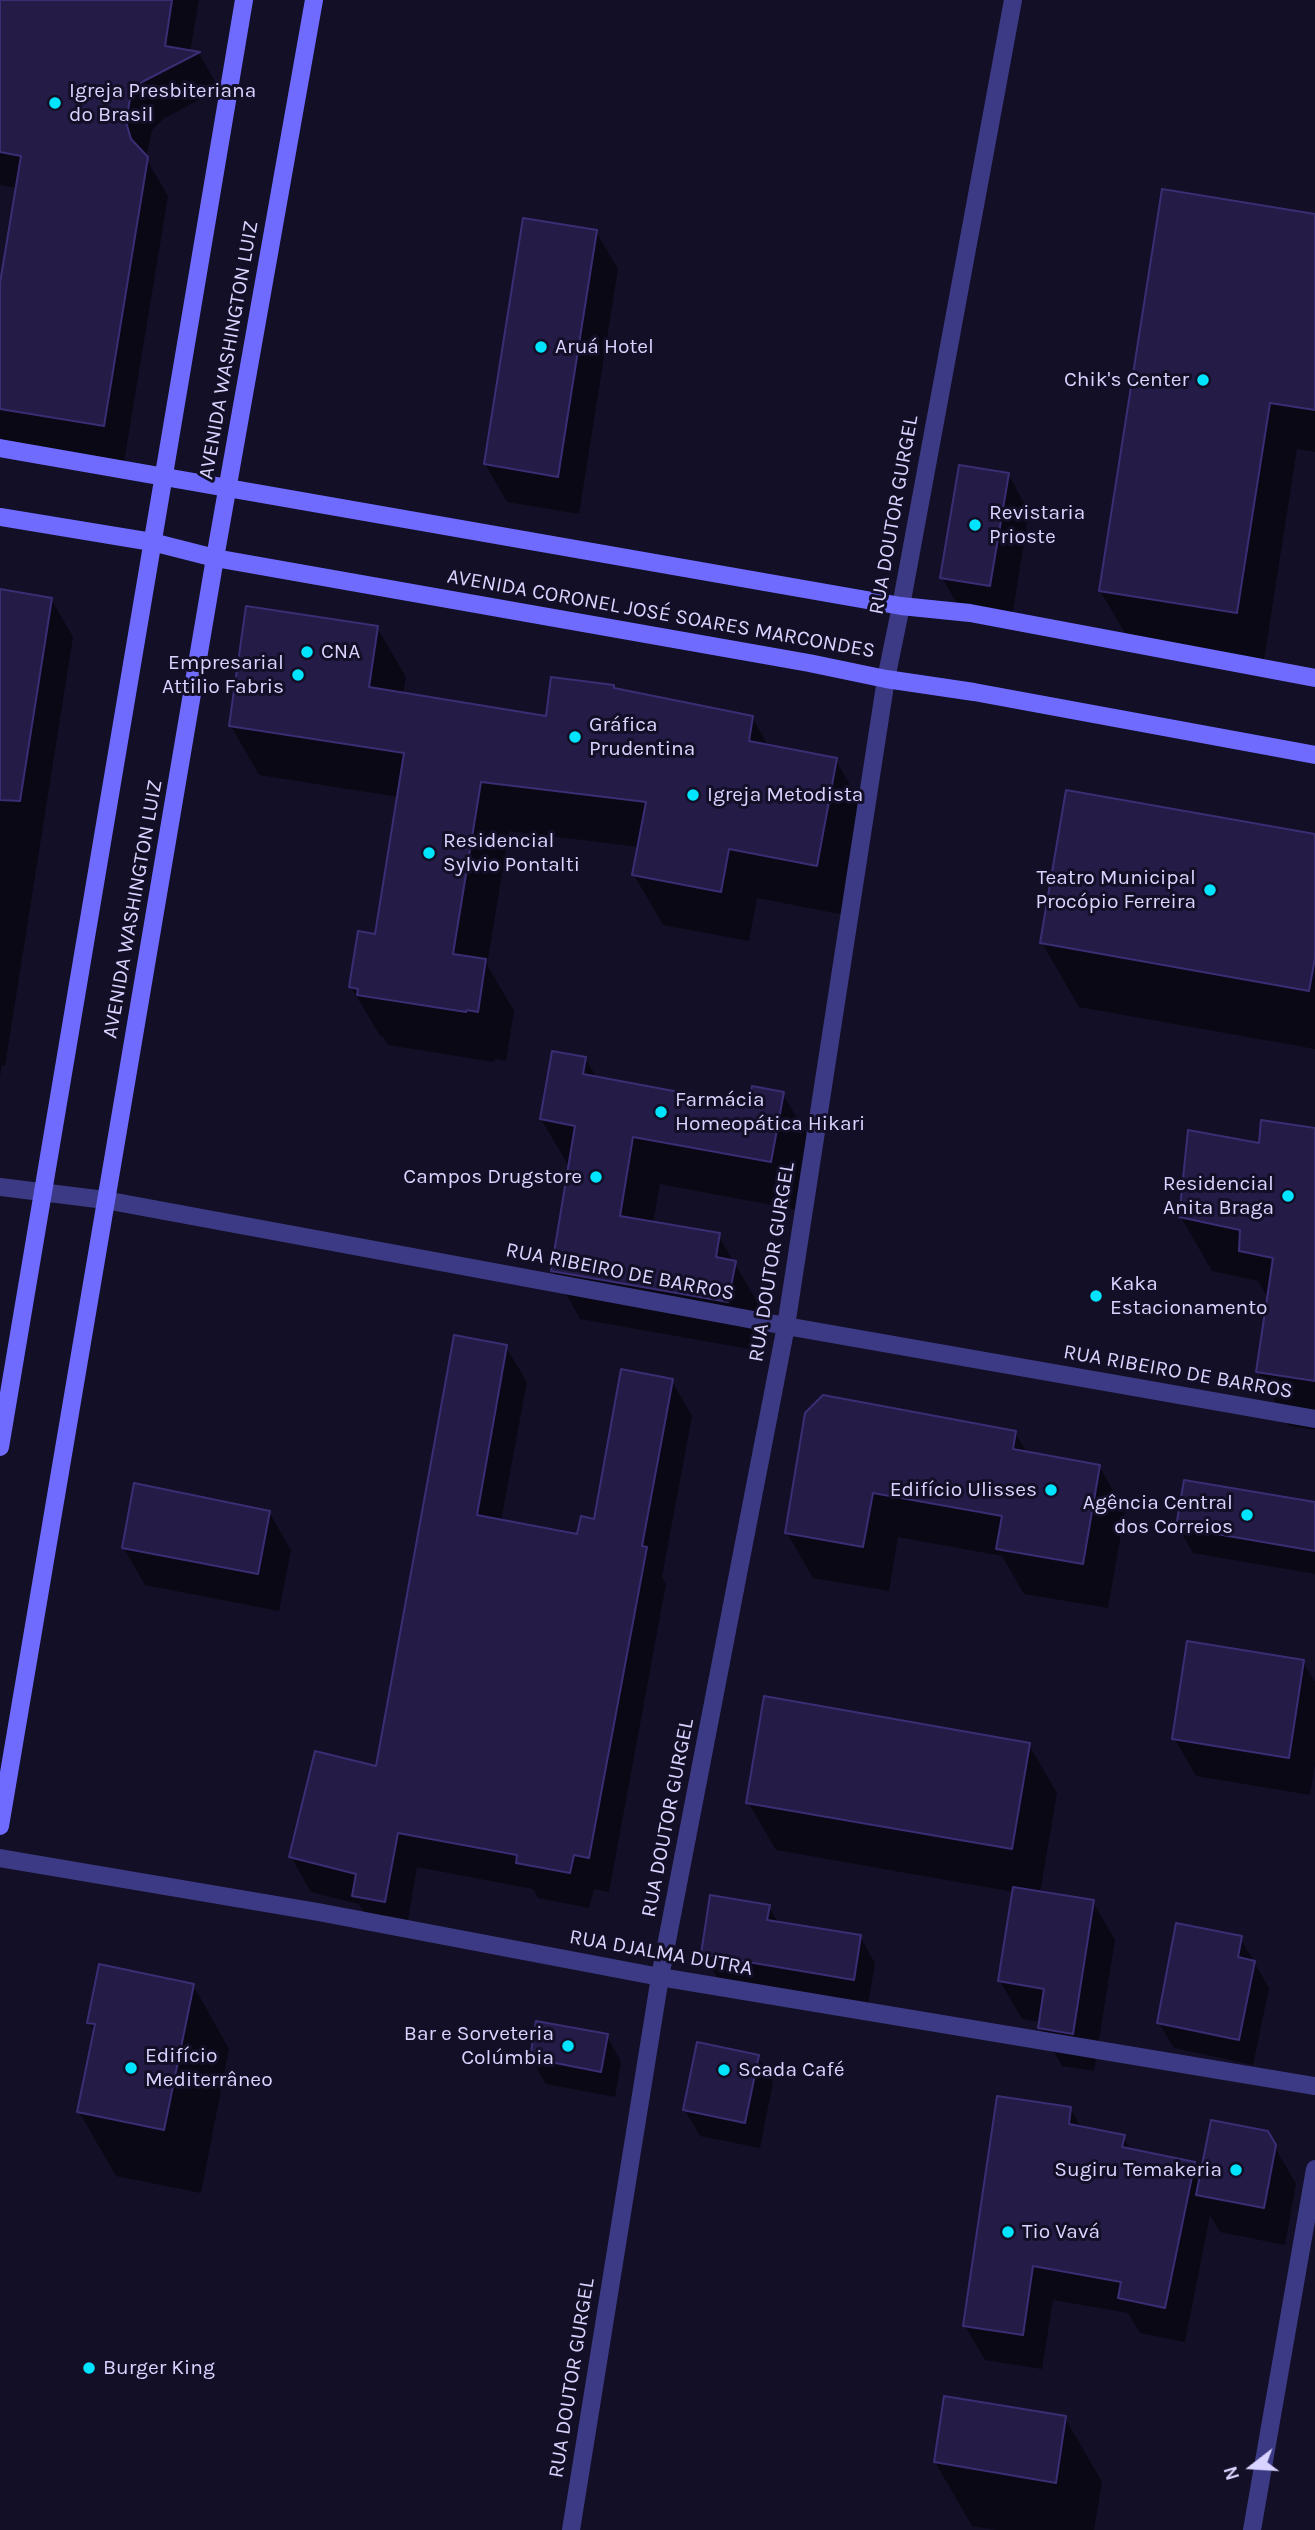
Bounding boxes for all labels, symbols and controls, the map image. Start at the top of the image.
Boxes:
place label: Igreja Presbiteriana do Brasil [69,78,256,128]
marker: Igreja Presbiteriana do Brasil [47,95,63,111]
street label: AVENIDA WASHINGTON LUIZ [194,219,264,481]
place label: Aruá Hotel [555,334,654,360]
marker: Aruá Hotel [533,339,549,355]
place label: Chik's Center [1064,367,1189,393]
marker: Chik's Center [1195,372,1211,388]
street label: RUA DOUTOR GURGEL [864,413,924,617]
place label: Revistaria Prioste [989,500,1085,550]
marker: Revistaria Prioste [967,517,983,533]
street label: AVENIDA CORONEL JOSÉ SOARES MARCONDES [445,564,877,664]
place label: CNA [321,639,360,665]
marker: CNA [299,644,315,660]
place label: Empresarial Attilio Fabris [162,650,284,700]
marker: Empresarial Attilio Fabris [290,667,306,683]
place label: Gráfica Prudentina [589,712,695,762]
marker: Gráfica Prudentina [567,729,583,745]
street label: AVENIDA WASHINGTON LUIZ [98,778,168,1040]
place label: Igreja Metodista [707,782,863,808]
marker: Igreja Metodista [685,787,701,803]
place label: Residencial Sylvio Pontalti [443,828,580,878]
marker: Residencial Sylvio Pontalti [421,845,437,861]
place label: Teatro Municipal Procópio Ferreira [1035,865,1196,915]
marker: Teatro Municipal Procópio Ferreira [1202,882,1218,898]
place label: Farmácia Homeopática Hikari [675,1087,865,1137]
marker: Farmácia Homeopática Hikari [653,1104,669,1120]
street label: RUA DOUTOR GURGEL [744,1160,800,1364]
place label: Campos Drugstore [403,1164,582,1190]
marker: Campos Drugstore [588,1169,604,1185]
place label: Residencial Anita Braga [1163,1171,1274,1221]
marker: Residencial Anita Braga [1280,1188,1296,1204]
street label: RUA RIBEIRO DE BARROS [504,1237,736,1307]
place label: Kaka Estacionamento [1110,1271,1268,1321]
marker: Kaka Estacionamento [1088,1288,1104,1304]
street label: RUA RIBEIRO DE BARROS [1061,1339,1295,1405]
place label: Edifício Ulisses [890,1477,1037,1503]
marker: Edifício Ulisses [1043,1482,1059,1498]
place label: Agência Central dos Correios [1083,1490,1233,1540]
marker: Agência Central dos Correios [1239,1507,1255,1523]
street label: RUA DOUTOR GURGEL [636,1716,700,1920]
street label: RUA DJALMA DUTRA [567,1924,755,1982]
place label: Bar e Sorveteria Colúmbia [404,2021,554,2071]
marker: Bar e Sorveteria Colúmbia [560,2038,576,2054]
place label: Edifício Mediterrâneo [145,2043,273,2093]
place label: Scada Café [738,2057,844,2083]
marker: Edifício Mediterrâneo [123,2060,139,2076]
marker: Scada Café [716,2062,732,2078]
place label: Sugiru Temakeria [1054,2157,1222,2183]
marker: Sugiru Temakeria [1228,2162,1244,2178]
place label: Tio Vavá [1022,2219,1100,2245]
marker: Tio Vavá [1000,2224,1016,2240]
street label: RUA DOUTOR GURGEL [544,2276,600,2480]
place label: Burger King [103,2355,215,2381]
marker: Burger King [81,2360,97,2376]
north arrow [1217,2432,1287,2502]
text: N [1219,2463,1244,2483]

